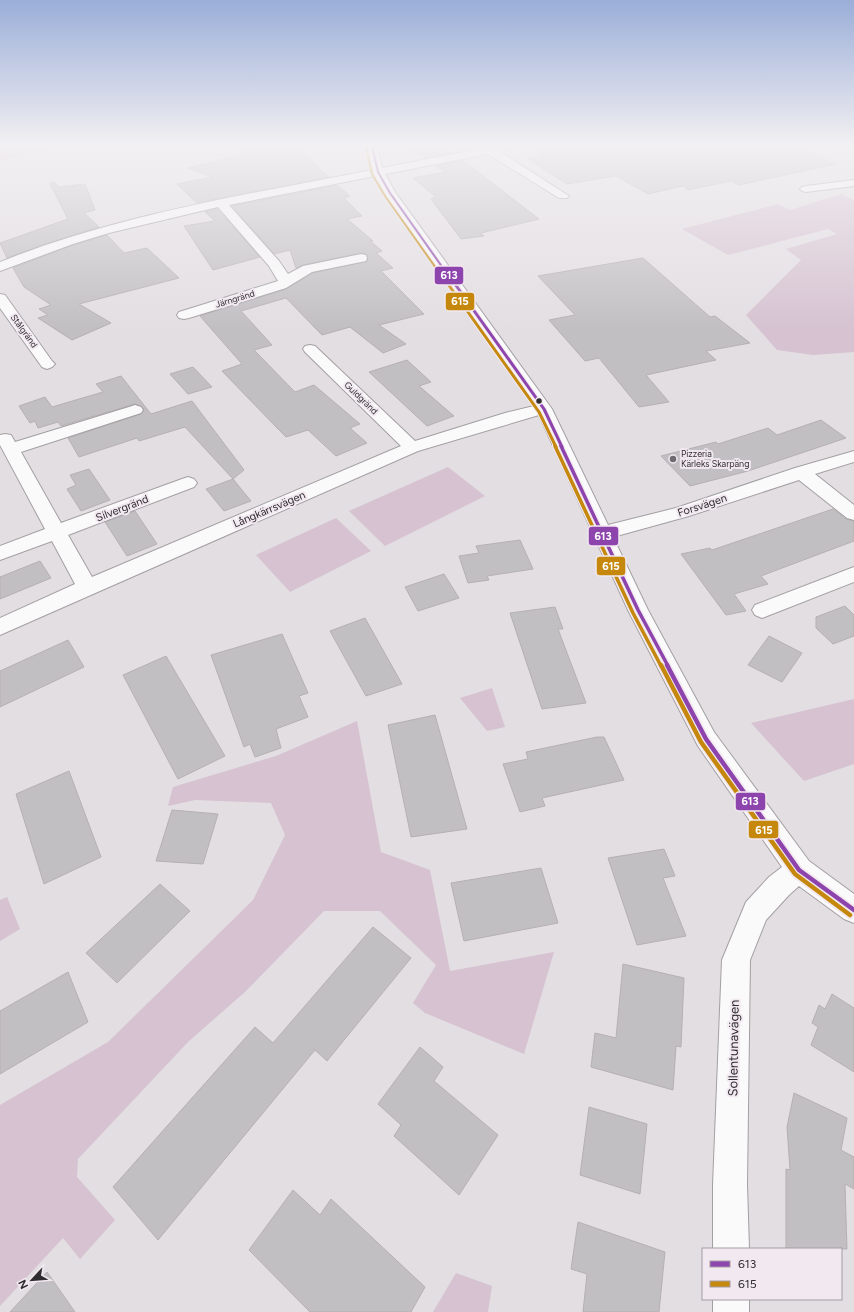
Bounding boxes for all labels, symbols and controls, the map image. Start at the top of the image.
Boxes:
line badge: 613 [434,266,464,285]
text: 613 [440,269,458,282]
street label: Järngränd [214,287,256,310]
line badge: 615 [445,292,475,311]
text: 615 [451,295,469,308]
street label: Stålgränd [9,312,40,350]
street label: Guldgränd [342,379,380,416]
unlabelled marker [534,396,544,406]
place label: Pizzeria Kärleks Skarpäng [681,448,749,469]
marker: Pizzeria Kärleks Skarpäng [668,454,678,464]
street label: Långkärrsvägen [231,488,307,531]
street label: Forsvägen [676,491,728,520]
street label: Silvergränd [94,492,150,524]
line badge: 613 [588,526,619,546]
text: 613 [594,530,612,543]
line badge: 615 [596,556,626,576]
text: 615 [602,560,620,573]
line badge: 613 [735,792,766,811]
text: 613 [741,795,759,808]
line badge: 615 [748,820,779,839]
text: 615 [755,824,773,837]
street label: Sollentunavägen [725,999,742,1097]
legend [702,1248,842,1300]
text: 613 [738,1257,756,1271]
north arrow [12,1260,52,1300]
text: N [16,1277,31,1291]
text: 615 [738,1277,757,1291]

